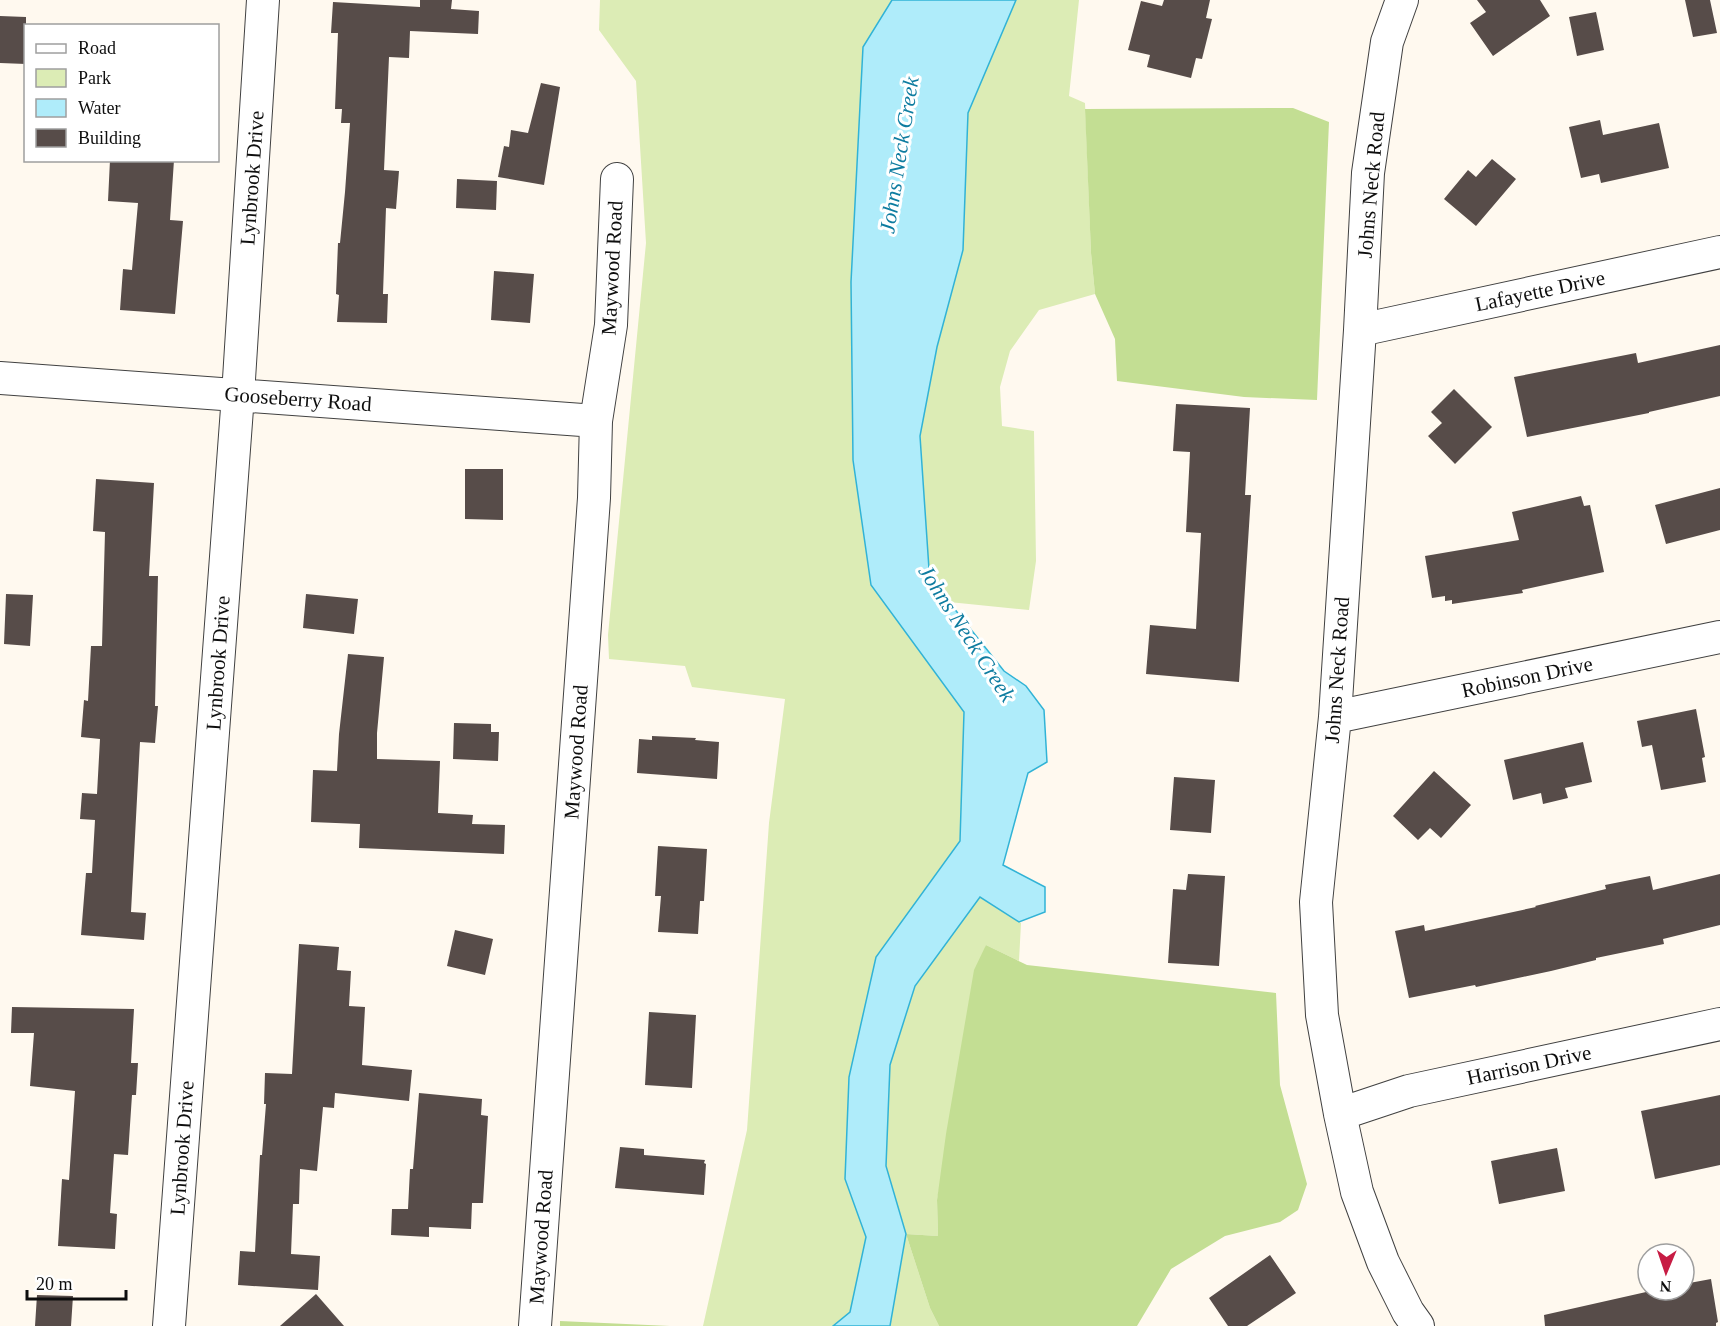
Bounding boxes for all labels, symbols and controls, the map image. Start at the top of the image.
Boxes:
legend [24,24,219,162]
text: Road [78,38,116,58]
text: Park [78,68,111,88]
water label: Johns Neck Creek [874,74,924,235]
text: Water [78,98,121,118]
street label: Lynbrook Drive [235,110,269,246]
street label: Johns Neck Road [1353,110,1389,259]
text: Building [78,128,141,148]
street label: Maywood Road [596,200,628,336]
street label: Lafayette Drive [1473,266,1607,316]
street label: Gooseberry Road [224,382,373,416]
water label: Johns Neck Creek [913,560,1021,707]
street label: Lynbrook Drive [201,595,235,731]
street label: Johns Neck Road [1320,595,1354,744]
street label: Robinson Drive [1459,651,1595,703]
street label: Maywood Road [559,683,593,820]
street label: Harrison Drive [1465,1040,1593,1090]
street label: Lynbrook Drive [165,1080,199,1216]
street label: Maywood Road [524,1168,558,1305]
north arrow [1636,1242,1696,1302]
scale bar [27,1263,126,1301]
text: 20 m [36,1274,73,1294]
text: N [1659,1278,1672,1295]

